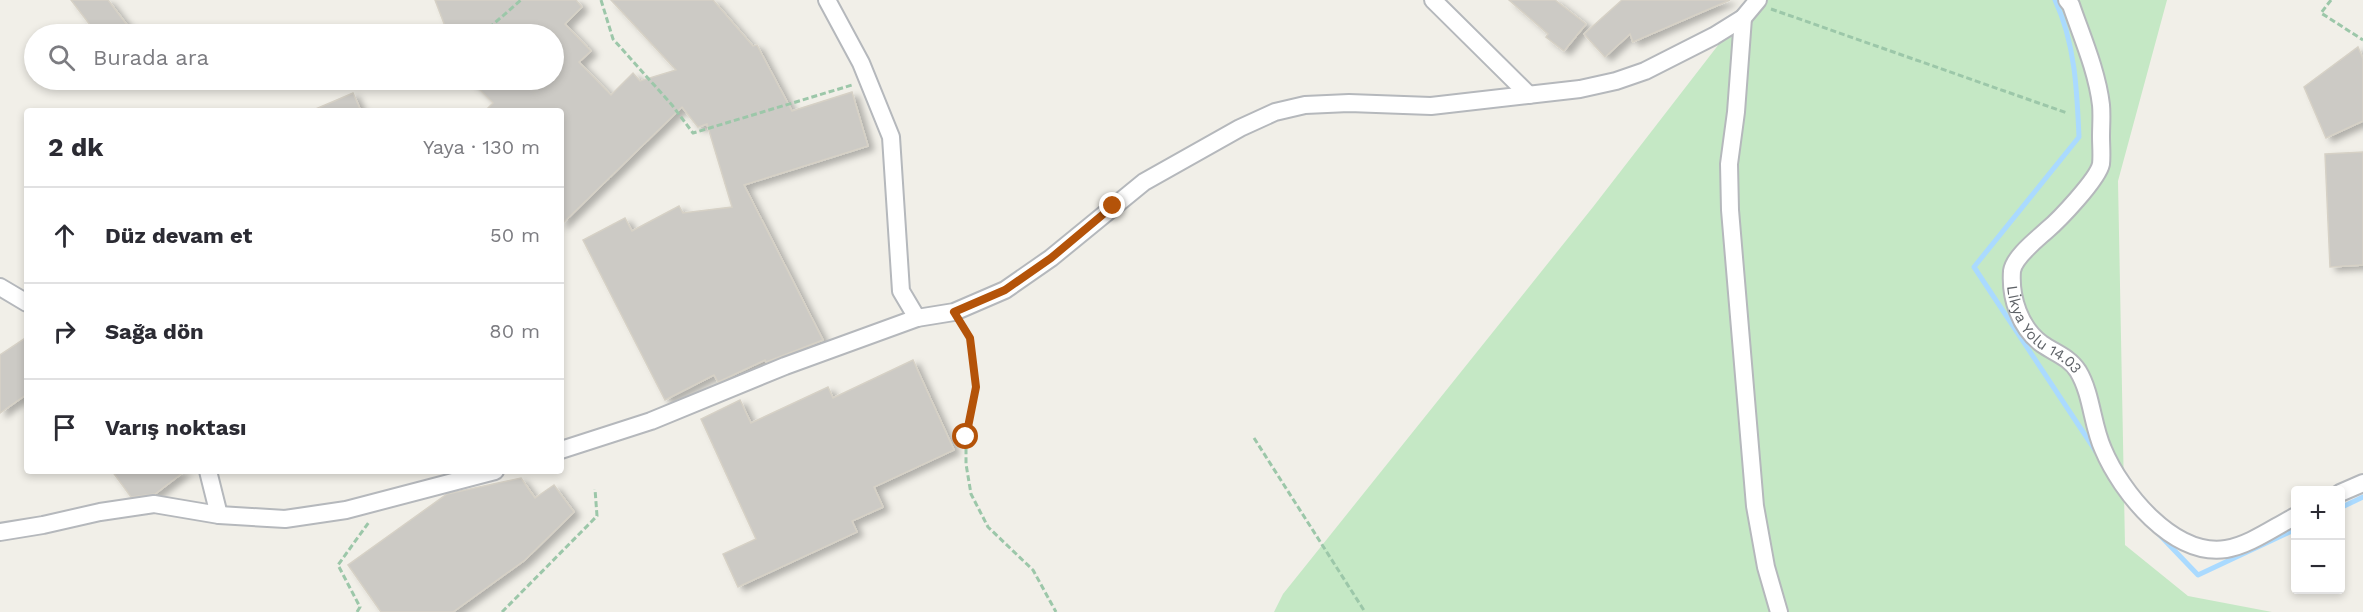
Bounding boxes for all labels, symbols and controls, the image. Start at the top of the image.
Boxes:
search box [24,24,564,90]
icon: search [45,41,78,74]
text: Burada ara [93,45,209,70]
text: 2 dk [48,132,103,162]
text: Yaya · 130 m [423,135,540,159]
route end [1099,192,1125,218]
icon: ahead [48,219,81,252]
text: Düz devam et [105,223,252,248]
text: 50 m [490,223,540,247]
street label: Lİkya Yolu 14.03 [2003,284,2085,377]
icon: right [48,315,81,348]
text: Sağa dön [105,319,204,344]
text: 80 m [489,319,540,343]
icon: arrive [48,411,81,444]
text: Varış noktası [105,415,247,440]
route start [952,423,978,449]
map controls [2291,486,2345,594]
button: + [2291,486,2345,540]
button: − [2291,540,2345,594]

